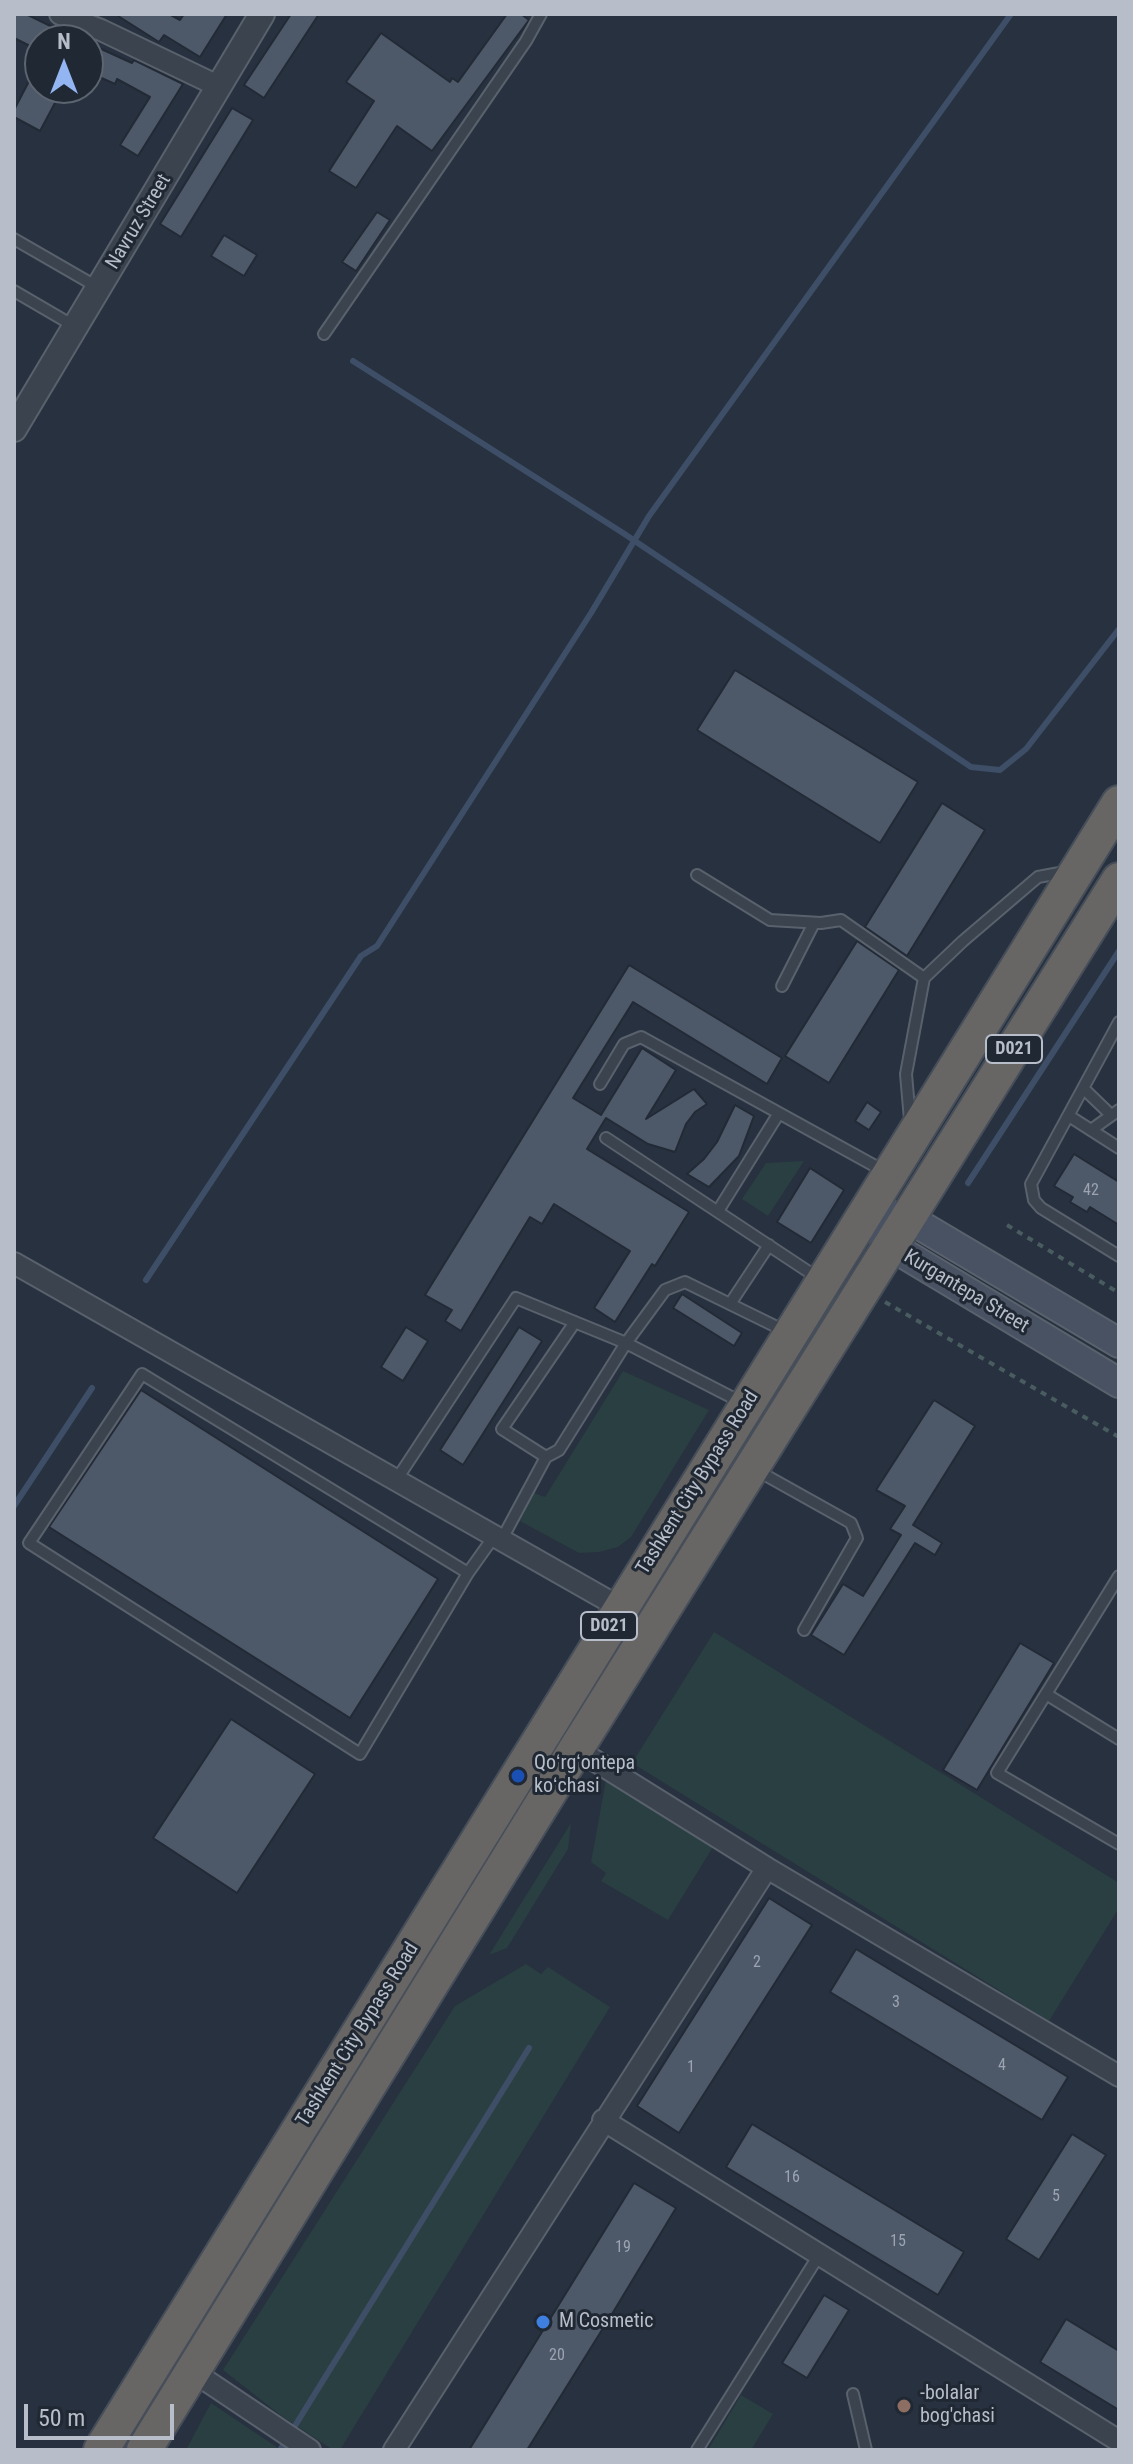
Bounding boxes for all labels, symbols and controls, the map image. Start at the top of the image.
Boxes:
north arrow [24,24,104,104]
text: N [57,29,71,54]
street label: Navruz Street [101,170,177,274]
road number: D021 [986,1035,1042,1063]
house number: 42 [1083,1181,1099,1201]
street label: Kurgantepa Street [899,1245,1033,1339]
street label: Tashkent City Bypass Road [632,1387,764,1579]
road number: D021 [581,1612,637,1640]
place label: Qoʻrgʻontepa koʻchasi [534,1752,635,1799]
marker: Qoʻrgʻontepa koʻchasi [509,1767,527,1785]
street label: Tashkent City Bypass Road [292,1939,424,2131]
house number: 2 [753,1953,761,1973]
house number: 3 [892,1993,900,2013]
house number: 4 [998,2056,1006,2076]
house number: 1 [687,2058,695,2078]
house number: 16 [784,2168,800,2188]
house number: 5 [1052,2187,1060,2207]
house number: 15 [890,2232,906,2252]
house number: 19 [615,2238,631,2258]
place label: M Cosmetic [559,2310,653,2334]
marker: M Cosmetic [534,2313,552,2331]
house number: 20 [549,2346,565,2366]
place label: -bolalar bog'chasi [920,2382,995,2429]
scale bar [28,2388,178,2438]
marker: -bolalar bog'chasi [895,2397,913,2415]
text: 50 m [38,2404,85,2432]

